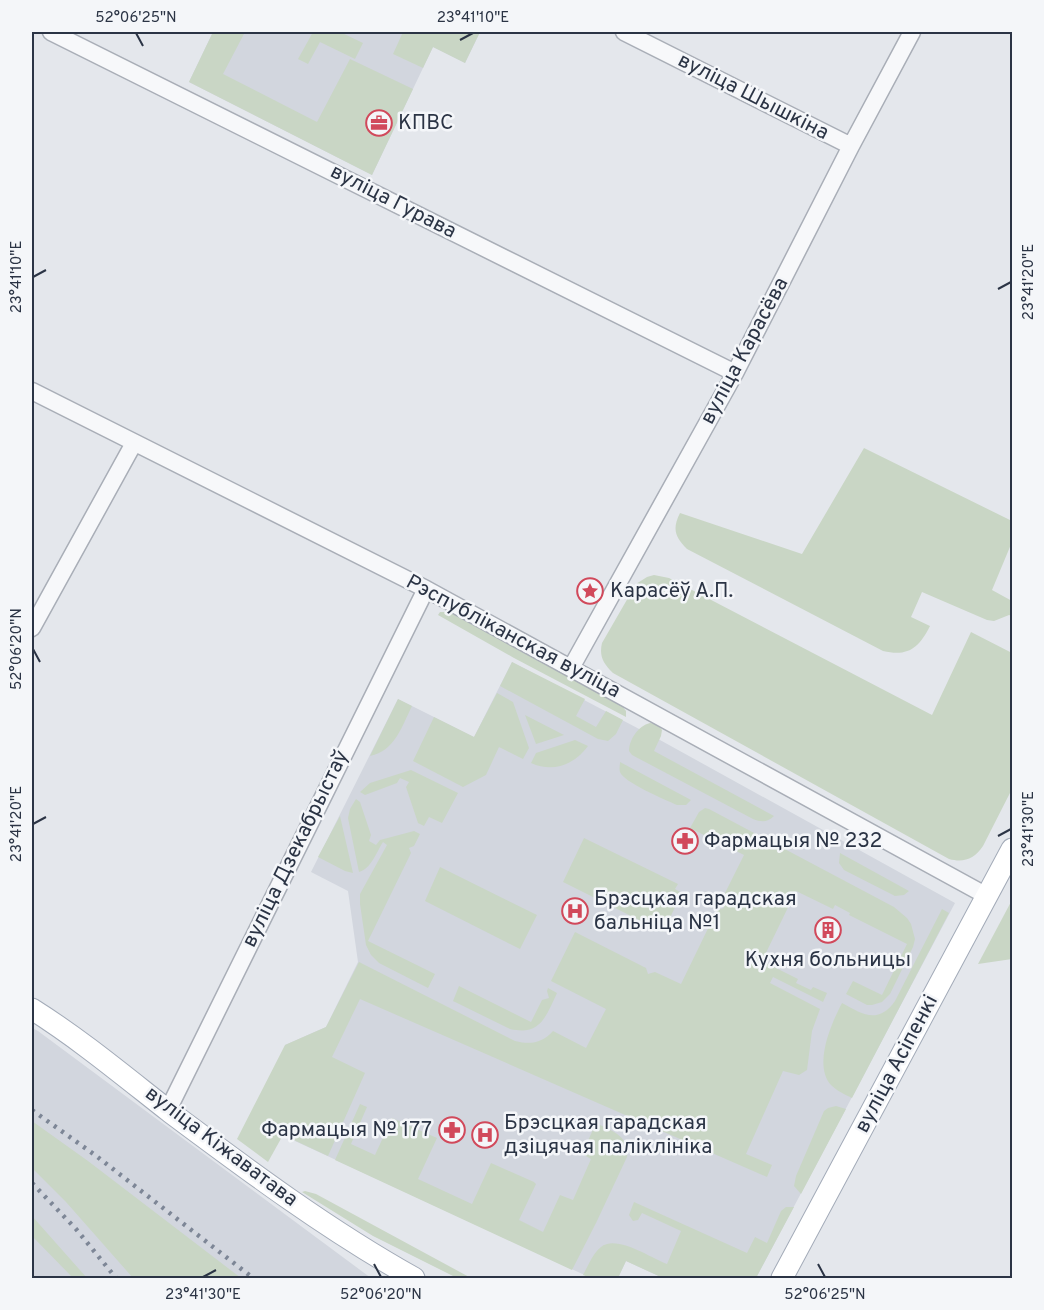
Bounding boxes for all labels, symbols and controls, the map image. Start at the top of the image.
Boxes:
text: 52°06'25"N [95,9,177,28]
text: 23°41'10"E [437,9,509,28]
street label: вуліца Шышкіна [673,47,833,147]
office icon: КПВС [364,108,394,138]
place label: КПВС [398,110,454,137]
street label: вуліца Гурава [325,159,461,245]
text: 23°41'10"E [8,241,27,313]
text: 23°41'20"E [1020,244,1039,320]
street label: вуліца Карасёва [695,273,795,429]
street label: Рэспубліканская вуліца [401,569,625,705]
place icon: Карасёў А.П. [575,576,605,606]
place label: Карасёў А.П. [610,578,733,605]
text: 52°06'20"N [8,608,27,690]
street label: вуліца Дзекабрыстаў [236,746,356,952]
text: 23°41'20"E [8,786,27,862]
text: 23°41'30"E [1020,791,1039,867]
pharmacy icon: Фармацыя № 232 [670,826,700,856]
place label: Фармацыя № 232 [704,828,882,855]
place label: Брэсцкая гарадская бальніца №1 [594,886,797,937]
hospital icon: Брэсцкая гарадская бальніца №1 [560,896,590,926]
building icon: Кухня больницы [813,915,843,945]
place label: Кухня больницы [745,947,911,974]
street label: вуліца Асіпенкі [849,990,945,1138]
street label: вуліца Кіжаватава [139,1081,303,1213]
place label: Брэсцкая гарадская дзіцячая паліклініка [504,1110,712,1161]
pharmacy icon: Фармацыя № 177 [437,1115,467,1145]
place label: Фармацыя № 177 [261,1117,432,1144]
hospital icon: Брэсцкая гарадская дзіцячая паліклініка [470,1120,500,1150]
text: 23°41'30"E [165,1286,241,1305]
text: 52°06'20"N [340,1286,422,1305]
text: 52°06'25"N [784,1286,866,1305]

